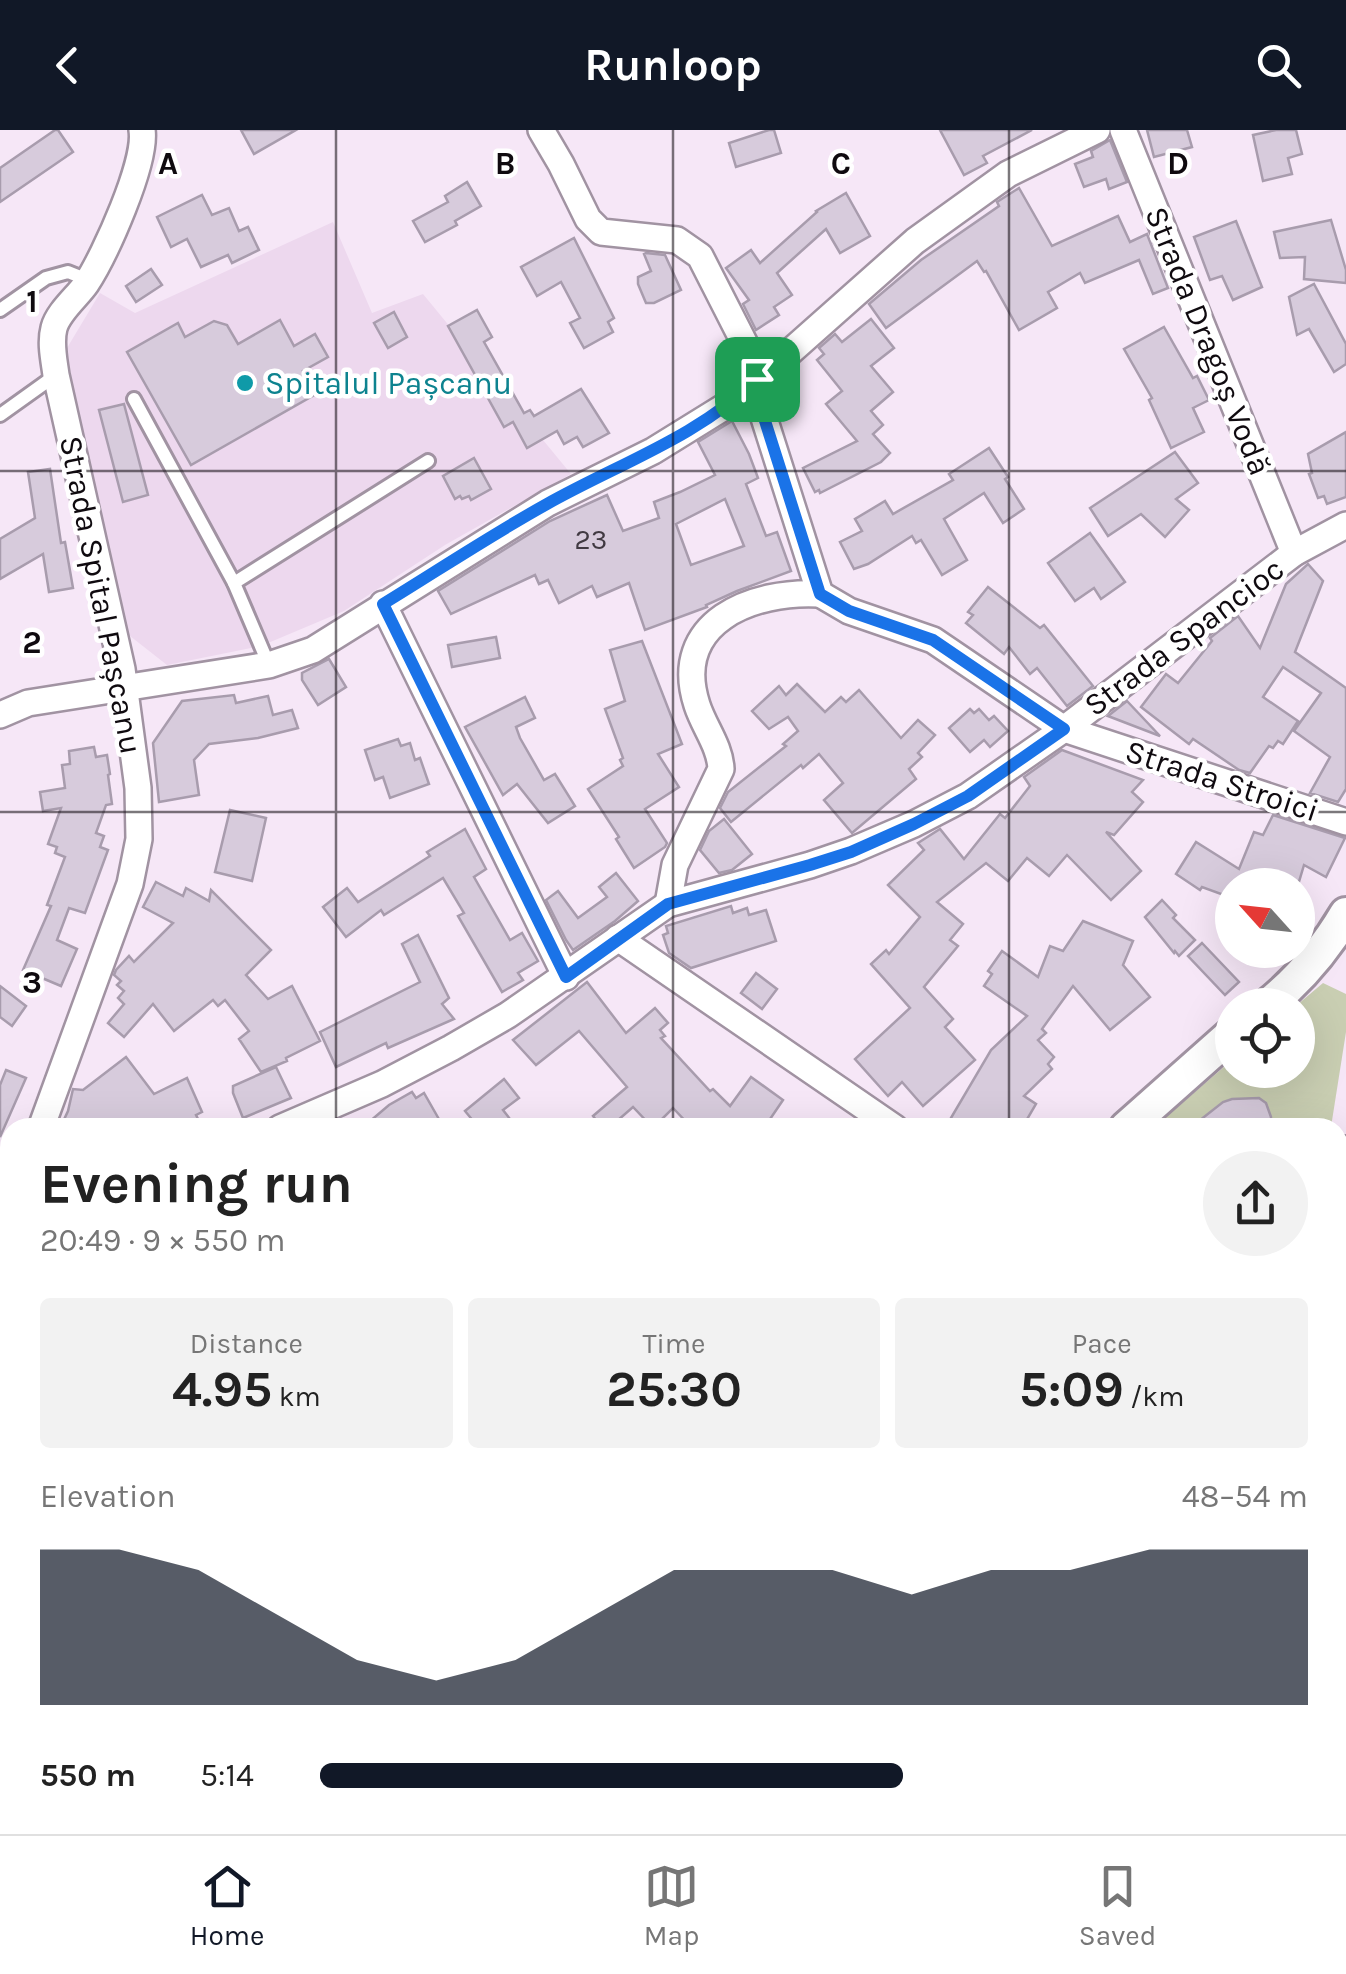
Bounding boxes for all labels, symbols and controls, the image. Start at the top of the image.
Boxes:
icon: back [40,38,95,93]
icon: search [1251,38,1306,93]
text: Runloop [584,39,762,91]
text: A [158,145,178,182]
text: B [495,145,515,182]
text: C [831,145,851,182]
text: D [1167,145,1189,182]
street label: Strada Dragoș Vodă [1137,201,1279,481]
text: 1 [26,283,38,320]
pin [715,337,800,422]
icon: arrive [730,352,785,407]
place label: Spitalul Pașcanu [265,365,512,402]
marker: Spitalul Pașcanu [234,372,256,394]
street label: Strada Spital Pașcanu [52,433,150,757]
house number: 23 [575,523,607,556]
street label: Strada Spancioc [1077,550,1291,724]
text: 2 [22,624,42,661]
street label: Strada Stroici [1121,732,1323,830]
north arrow [1215,868,1315,968]
map controls [1215,868,1315,1088]
text: 3 [22,964,42,1001]
button: locate [1215,988,1315,1088]
button: share [1203,1151,1308,1256]
text: Evening run [40,1152,353,1216]
text: 20:49 · 9 × 550 m [40,1222,285,1259]
text: Distance [190,1327,303,1360]
text: Time [643,1327,705,1360]
text: Pace [1072,1327,1132,1360]
text: 4.95 [172,1360,272,1419]
text: 25:30 [606,1360,742,1419]
text: 5:09 [1019,1360,1124,1419]
text: km [272,1380,321,1413]
text: /km [1124,1380,1184,1413]
text: Elevation [40,1478,175,1515]
text: 48–54 m [1182,1478,1308,1515]
text: 550 m [40,1757,136,1794]
text: 5:14 [200,1757,254,1794]
tab: Home [190,1859,264,1952]
tab: Map [644,1859,699,1952]
tab: Saved [1079,1859,1156,1952]

